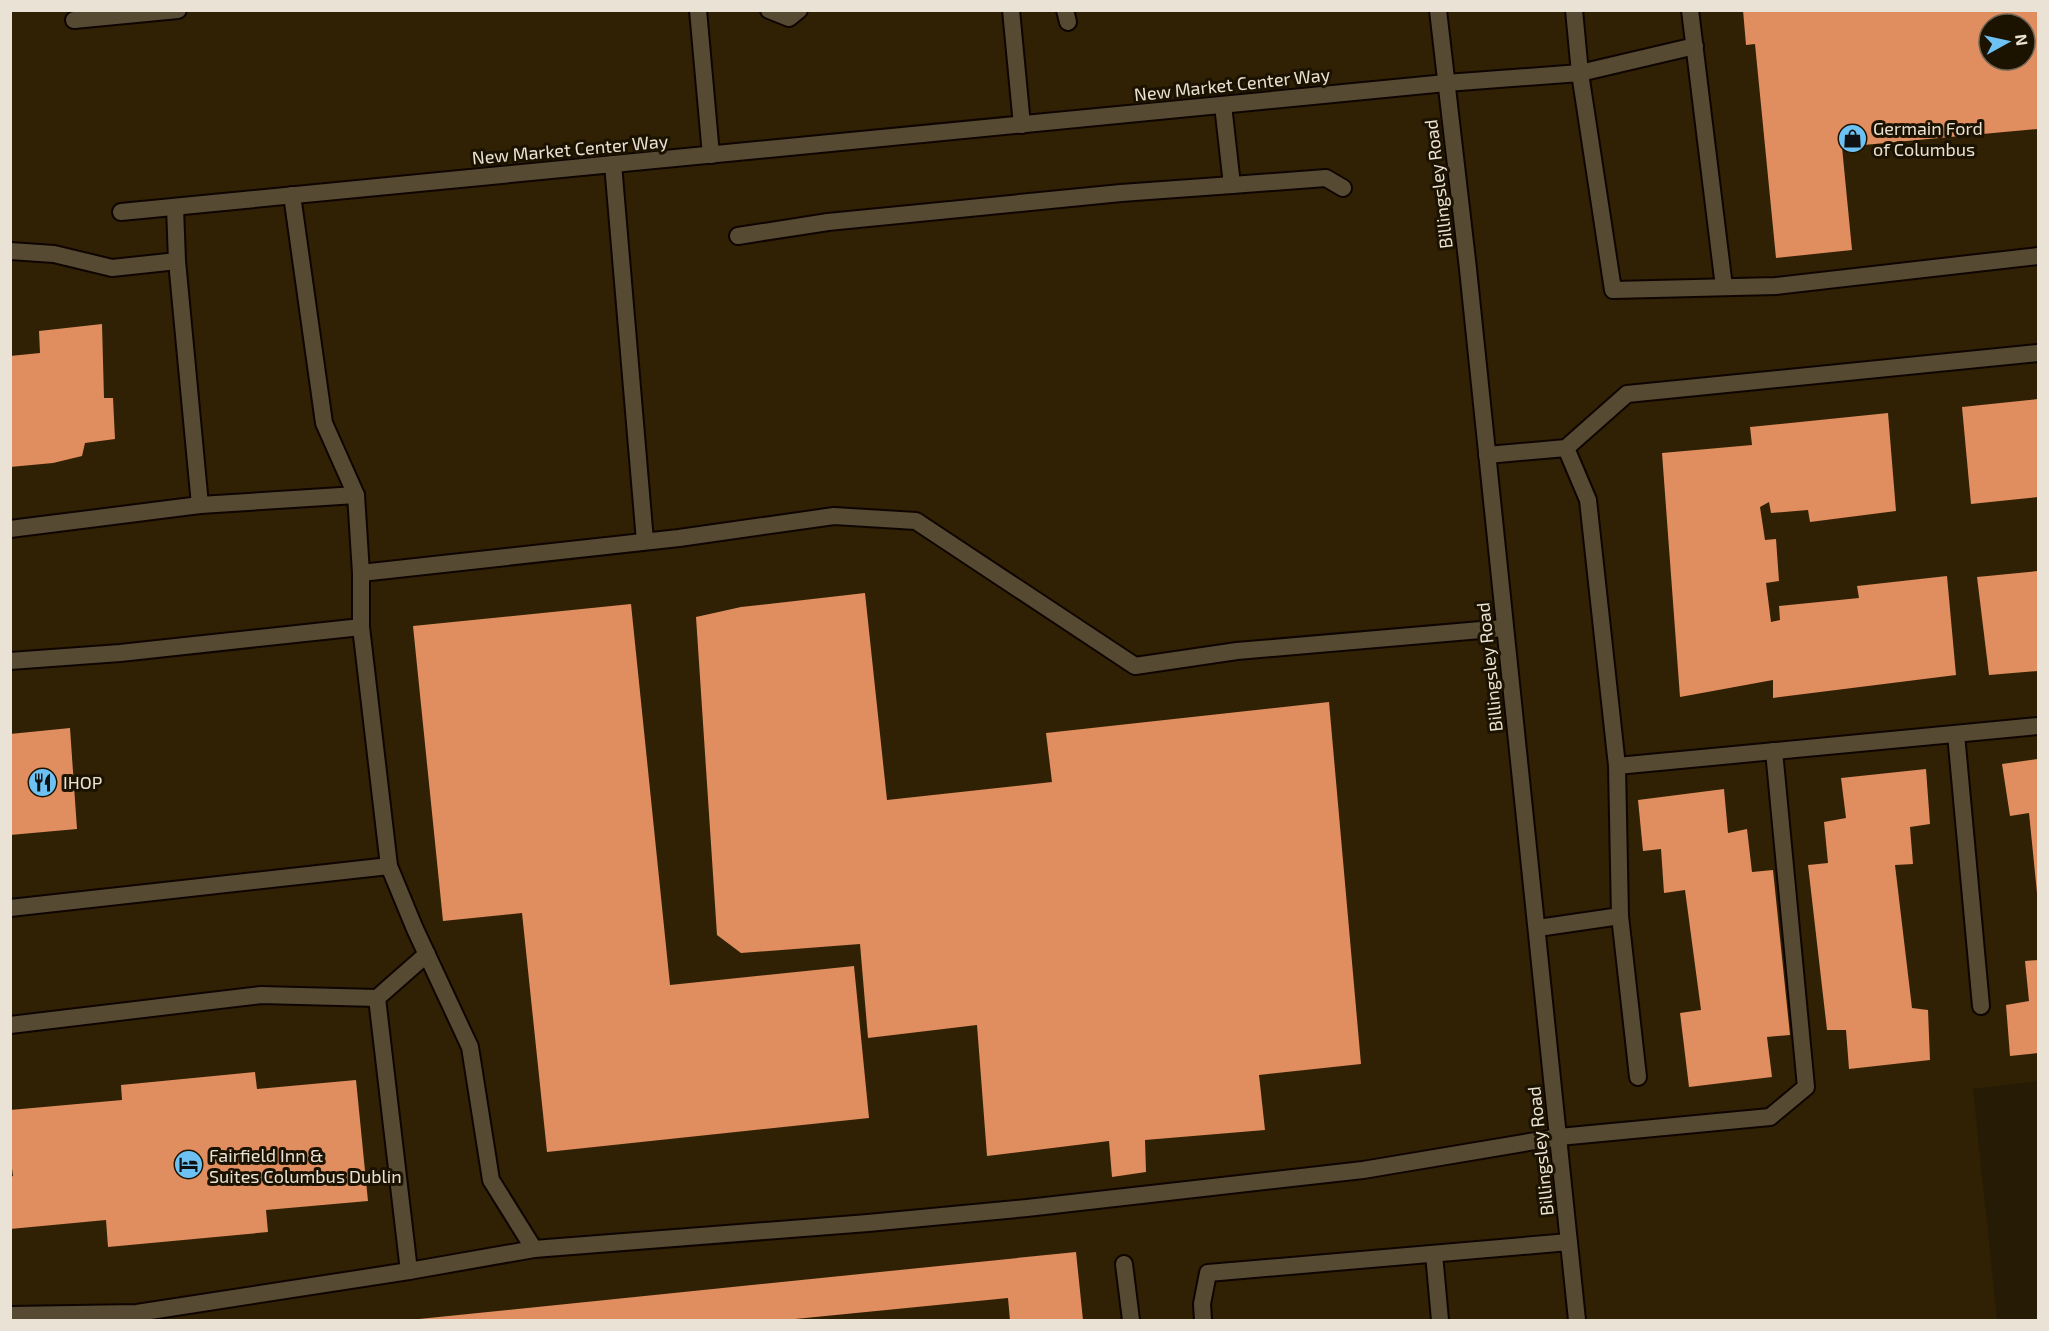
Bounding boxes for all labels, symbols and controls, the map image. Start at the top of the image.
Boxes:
north arrow [1977,12,2037,72]
text: N [2012,33,2033,47]
street label: New Market Center Way [1133,63,1332,105]
place label: Germain Ford of Columbus [1873,117,1983,160]
street label: Billingsley Road [1419,118,1457,250]
shop icon: Germain Ford of Columbus [1836,122,1868,154]
street label: New Market Center Way [471,129,670,169]
street label: Billingsley Road [1471,601,1507,733]
restaurant icon: IHOP [26,766,58,798]
place label: IHOP [63,771,102,793]
street label: Billingsley Road [1522,1085,1558,1217]
place label: Fairfield Inn & Suites Columbus Dublin [209,1144,402,1187]
hotel icon: Fairfield Inn & Suites Columbus Dublin [172,1149,204,1181]

